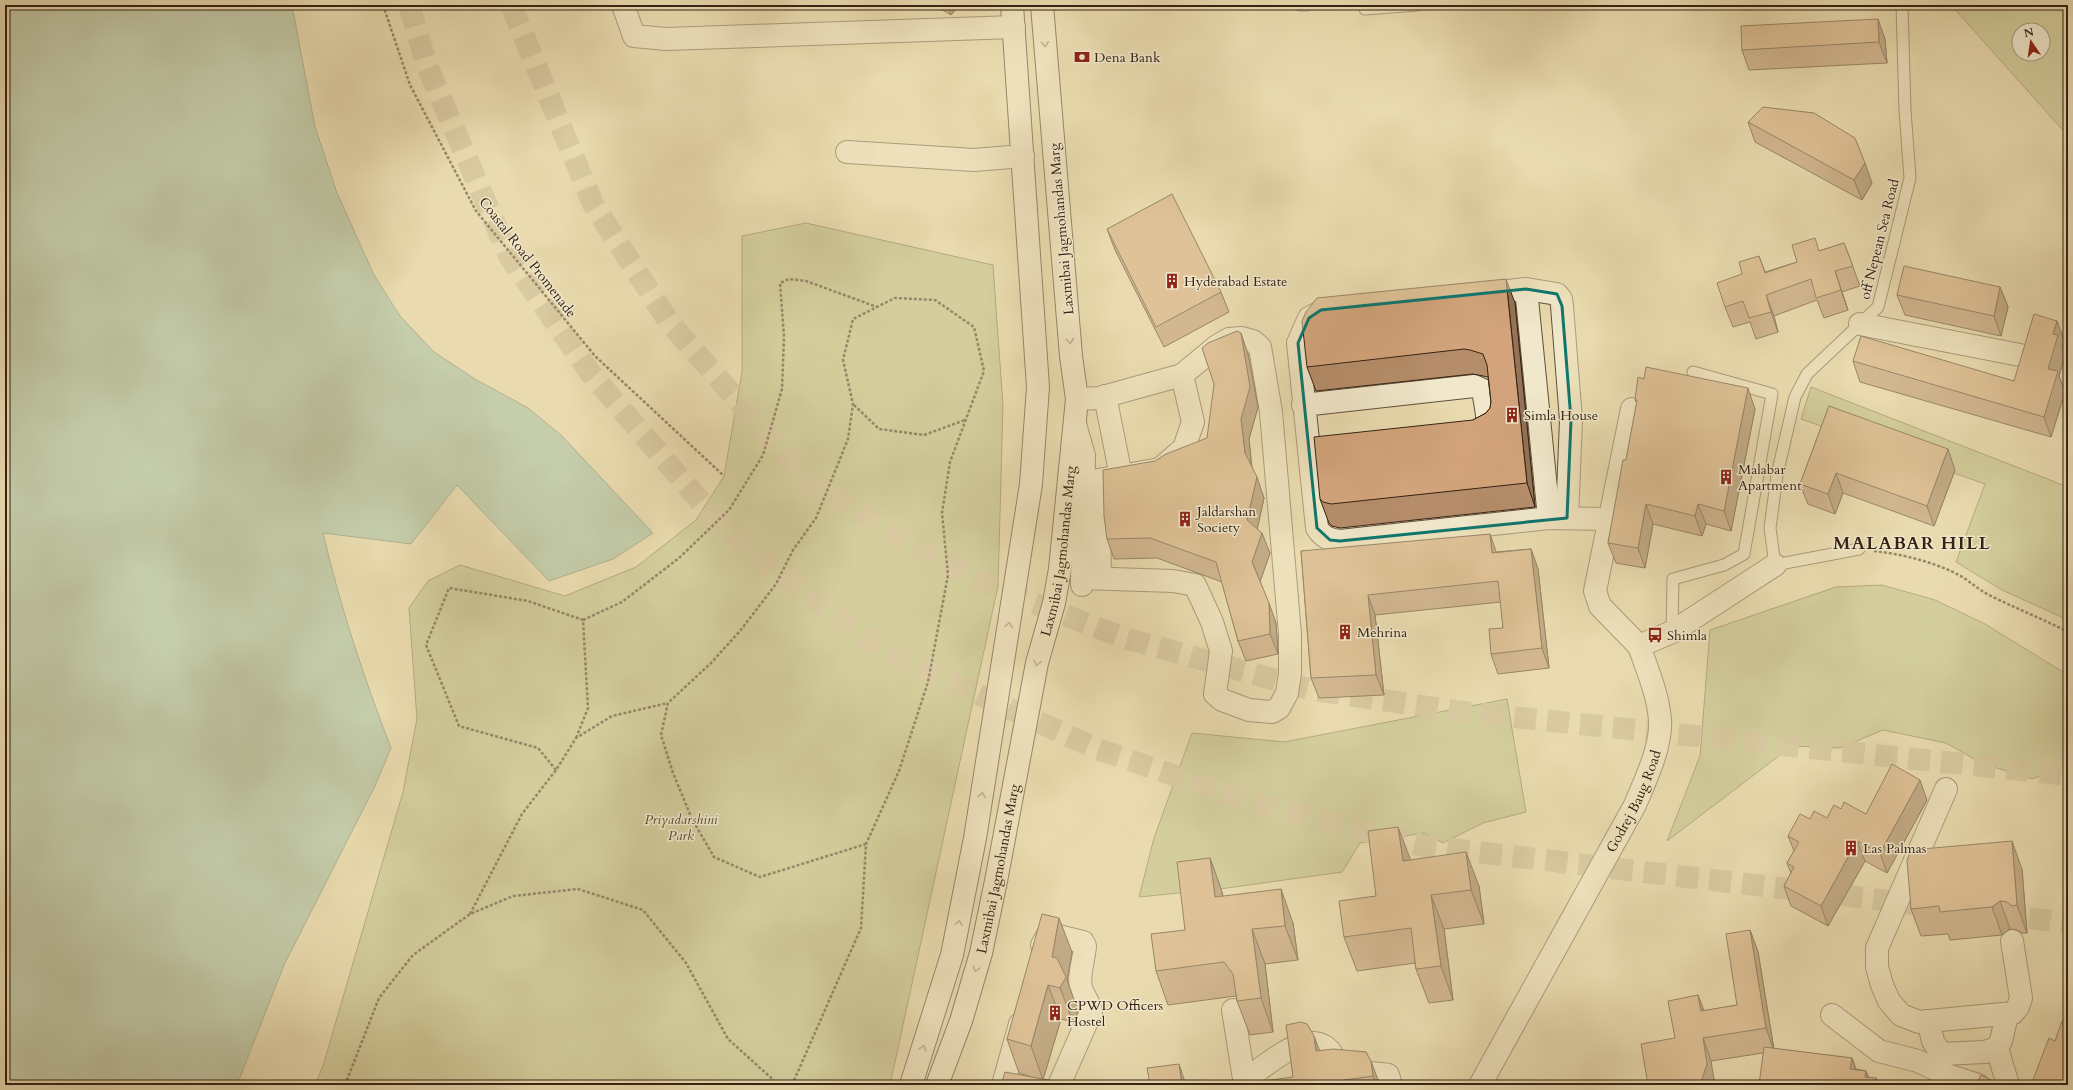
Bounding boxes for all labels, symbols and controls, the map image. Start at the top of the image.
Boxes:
north arrow [2011,22,2051,62]
text: N [2023,24,2036,41]
one-way arrow [1041,41,1050,47]
bank icon: Dena Bank [1073,48,1091,66]
place label: Dena Bank [1094,48,1161,67]
street label: Laxmibai Jagmohandas Marg [1045,142,1078,316]
street label: off Nepean Sea Road [1855,176,1904,301]
street label: Coastal Road Promenade [474,193,581,322]
building icon: Hyderabad Estate [1163,272,1181,290]
place label: Hyderabad Estate [1184,272,1287,291]
one-way arrow [1065,338,1074,344]
building icon: Simla House [1503,406,1521,424]
place label: Simla House [1524,406,1598,425]
place label: Malabar Apartment [1738,460,1802,495]
street label: Laxmibai Jagmohandas Marg [1036,465,1080,639]
building icon: Malabar Apartment [1717,468,1735,486]
place label: Jaldarshan Society [1195,502,1256,537]
building icon: Jaldarshan Society [1176,510,1194,528]
district label: MALABAR HILL [1833,531,1991,556]
one-way arrow [1004,622,1013,628]
building icon: Mehrina [1336,623,1354,641]
place label: Mehrina [1357,623,1407,642]
bus stop icon: Shimla [1646,626,1664,644]
place label: Shimla [1667,626,1707,645]
one-way arrow [1034,660,1042,666]
street label: Godrej Baug Road [1602,747,1666,856]
street label: Laxmibai Jagmohandas Marg [972,782,1024,956]
one-way arrow [977,792,986,798]
park label: Priyadarshini Park [644,810,718,845]
building icon: Las Palmas [1842,839,1860,857]
place label: Las Palmas [1863,839,1927,858]
one-way arrow [954,920,962,926]
one-way arrow [972,965,981,972]
place label: CPWD Officers Hostel [1067,996,1164,1031]
building icon: CPWD Officers Hostel [1046,1004,1064,1022]
one-way arrow [918,1044,927,1051]

